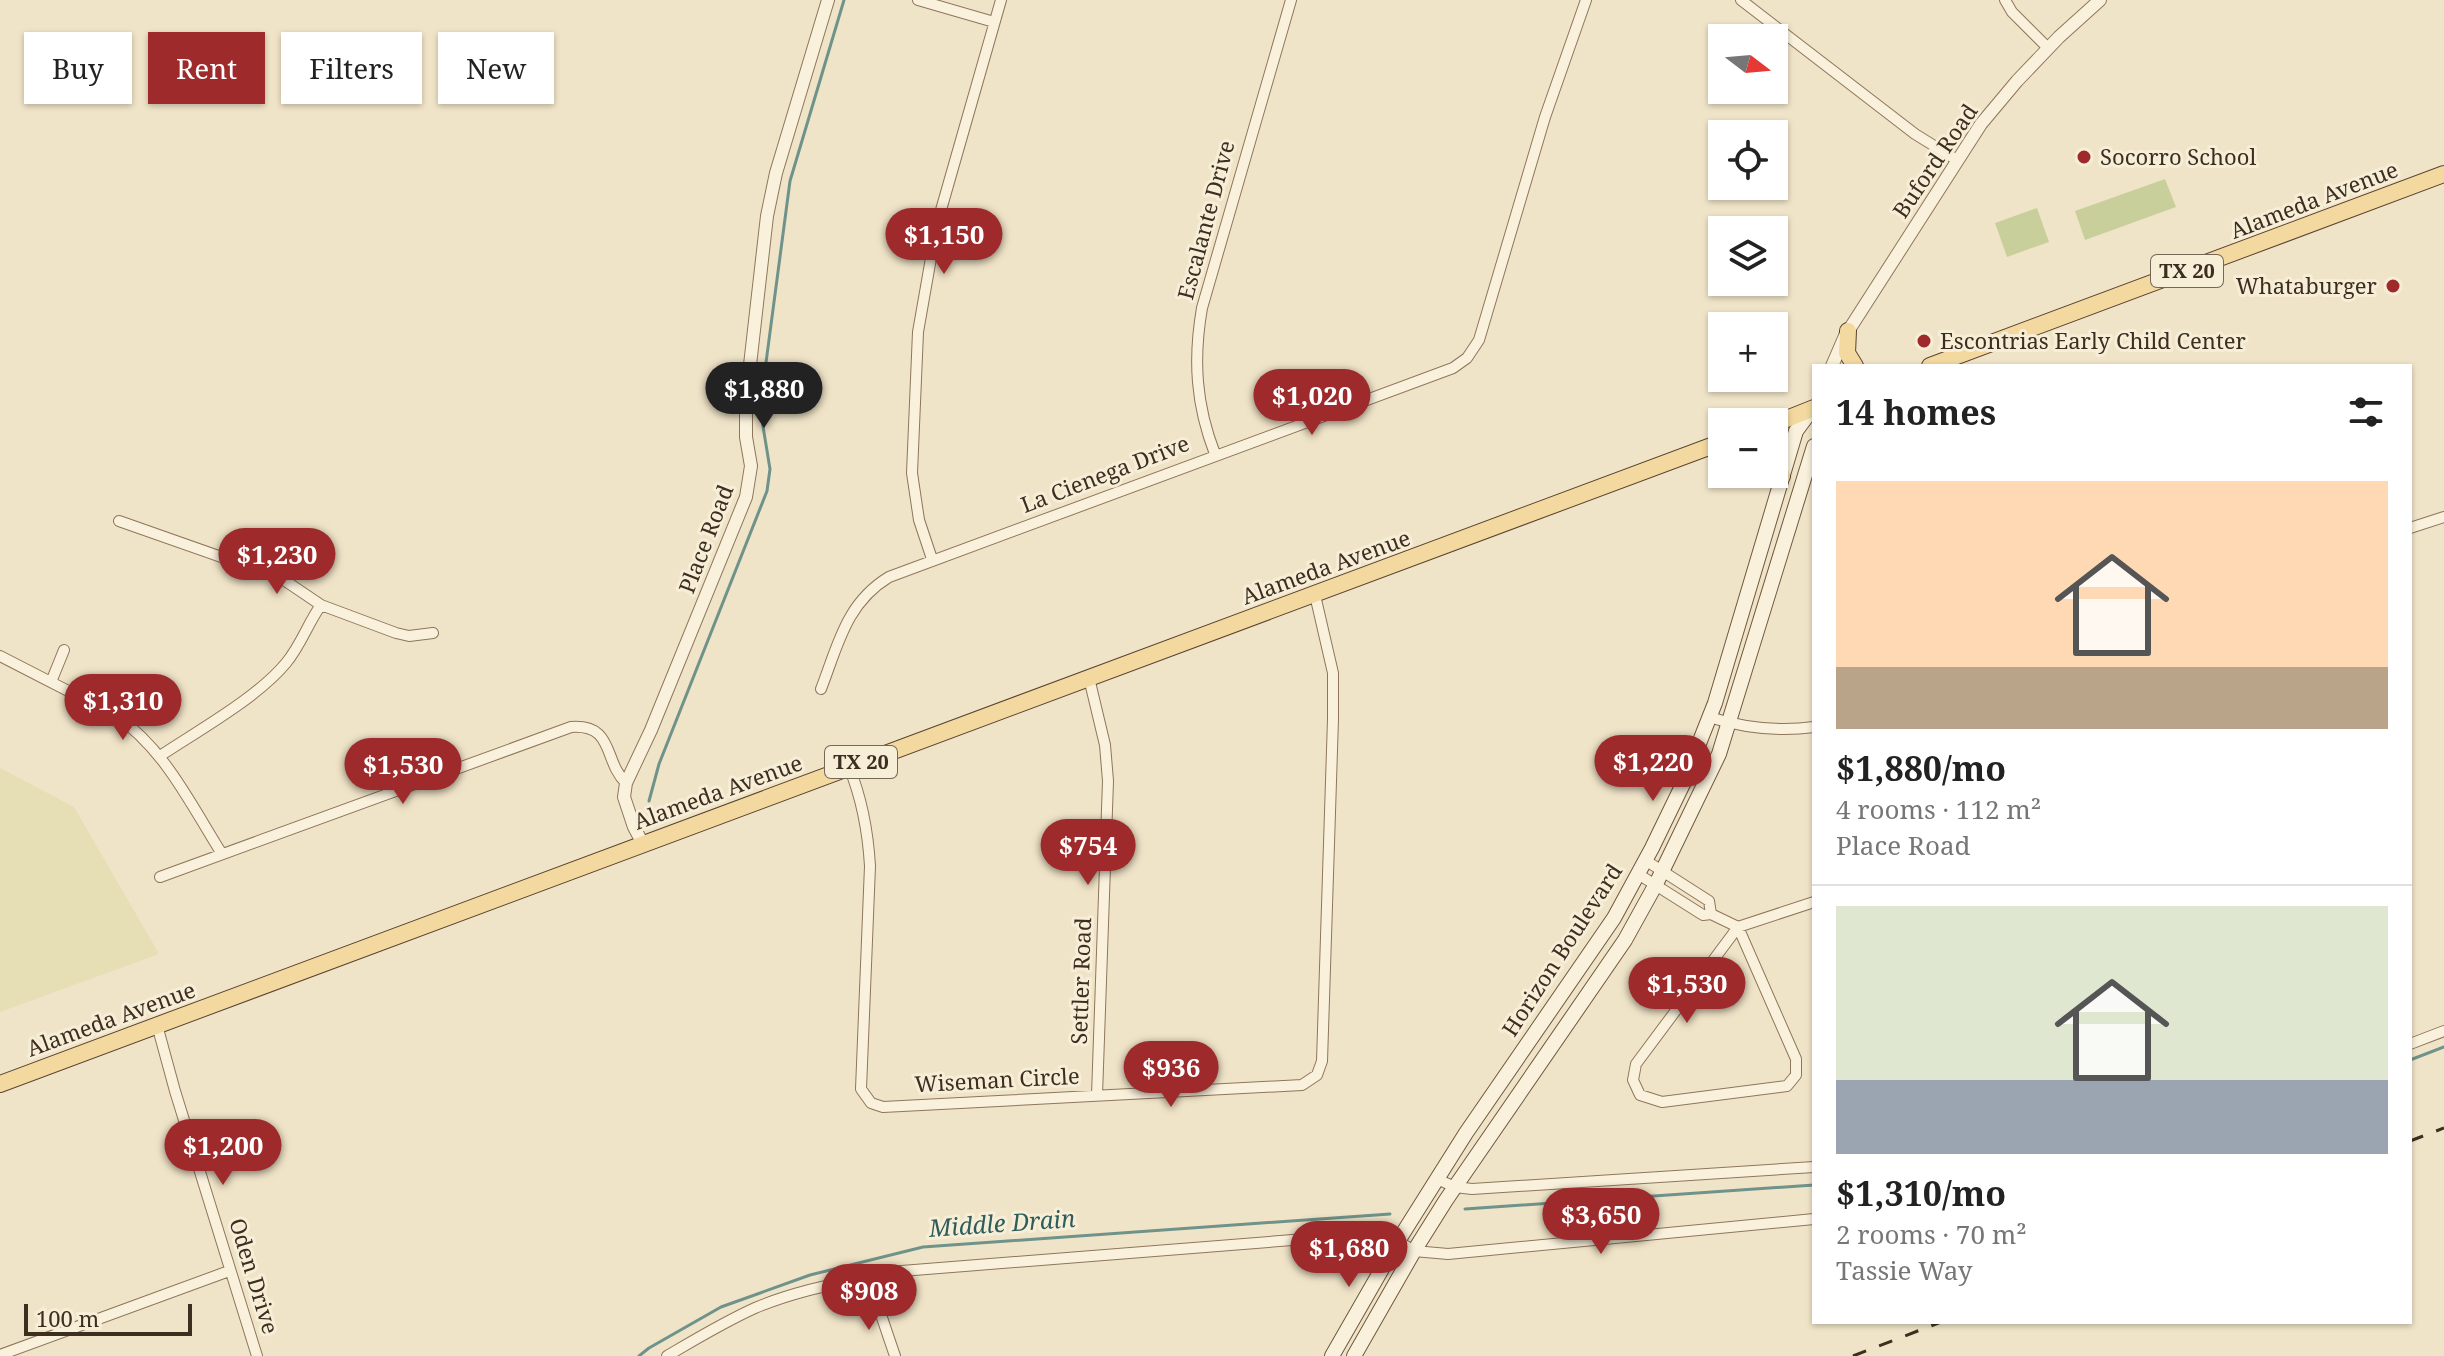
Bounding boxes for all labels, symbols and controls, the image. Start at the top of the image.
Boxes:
north arrow [1708,24,1788,104]
map controls [1708,24,1788,488]
chip: Buy [24,32,132,104]
chip: Rent [148,32,265,104]
chip: Filters [281,32,422,104]
chip: New [438,32,554,104]
street label: Buford Road [1885,97,1984,223]
button: locate [1708,120,1788,200]
street label: Escalante Drive [1169,137,1241,303]
place label: Socorro School [2100,141,2256,171]
marker: Socorro School [2075,148,2093,166]
street label: Alameda Avenue [2225,153,2402,245]
pin: $1,150 [879,208,1009,276]
text: $1,150 [903,216,985,252]
button: layers [1708,216,1788,296]
road number: TX 20 [2151,255,2223,287]
place label: Whataburger [2236,270,2378,300]
marker: Whataburger [2384,277,2402,295]
button: + [1708,312,1788,392]
place label: Escontrias Early Child Center [1940,325,2246,355]
marker: Escontrias Early Child Center [1915,332,1933,350]
pin: $1,880 [699,362,829,430]
pin: $1,020 [1247,369,1377,437]
text: $1,880 [723,370,805,406]
text: $1,020 [1271,377,1353,413]
text: 14 homes [1836,389,1996,435]
icon: filters [2344,390,2388,434]
button: − [1708,408,1788,488]
street label: La Cienega Drive [1016,427,1193,519]
street label: Place Road [671,480,740,597]
street label: Alameda Avenue [1237,522,1414,611]
pin: $1,230 [212,528,342,596]
icon: home [2040,533,2184,677]
text: $1,230 [236,536,318,572]
pin: $1,310 [58,674,188,742]
text: $1,310 [82,682,164,718]
pin: $1,220 [1588,735,1718,803]
pin: $1,530 [338,738,468,806]
text: $1,220 [1612,743,1694,779]
text: $1,880/mo [1836,745,2006,791]
text: $1,530 [362,746,444,782]
road number: TX 20 [825,746,897,778]
street label: Alameda Avenue [629,747,806,836]
text: 4 rooms · 112 m² [1836,791,2041,827]
pin: $754 [1041,819,1135,887]
text: $754 [1059,827,1117,863]
text: Place Road [1836,827,1971,863]
street label: Horizon Boulevard [1494,857,1628,1042]
street label: Settler Road [1063,917,1097,1045]
pin: $1,530 [1622,957,1752,1025]
icon: home [2040,958,2184,1102]
text: $1,530 [1646,965,1728,1001]
street label: Alameda Avenue [22,974,199,1063]
pin: $936 [1124,1041,1218,1109]
text: $936 [1142,1049,1200,1085]
street label: Wiseman Circle [914,1060,1080,1098]
pin: $1,200 [158,1119,288,1187]
text: $1,200 [182,1127,264,1163]
text: $1,310/mo [1836,1170,2006,1216]
pin: $3,650 [1536,1188,1666,1256]
text: $3,650 [1560,1196,1642,1232]
water label: Middle Drain [927,1201,1076,1244]
street label: Oden Drive [223,1214,287,1337]
text: 2 rooms · 70 m² [1836,1216,2027,1252]
pin: $1,680 [1284,1221,1414,1289]
text: $1,680 [1308,1229,1390,1265]
text: Tassie Way [1836,1252,1972,1288]
pin: $908 [822,1264,916,1332]
text: $908 [840,1272,898,1308]
scale bar [24,1300,192,1336]
text: 100 m [36,1303,99,1333]

